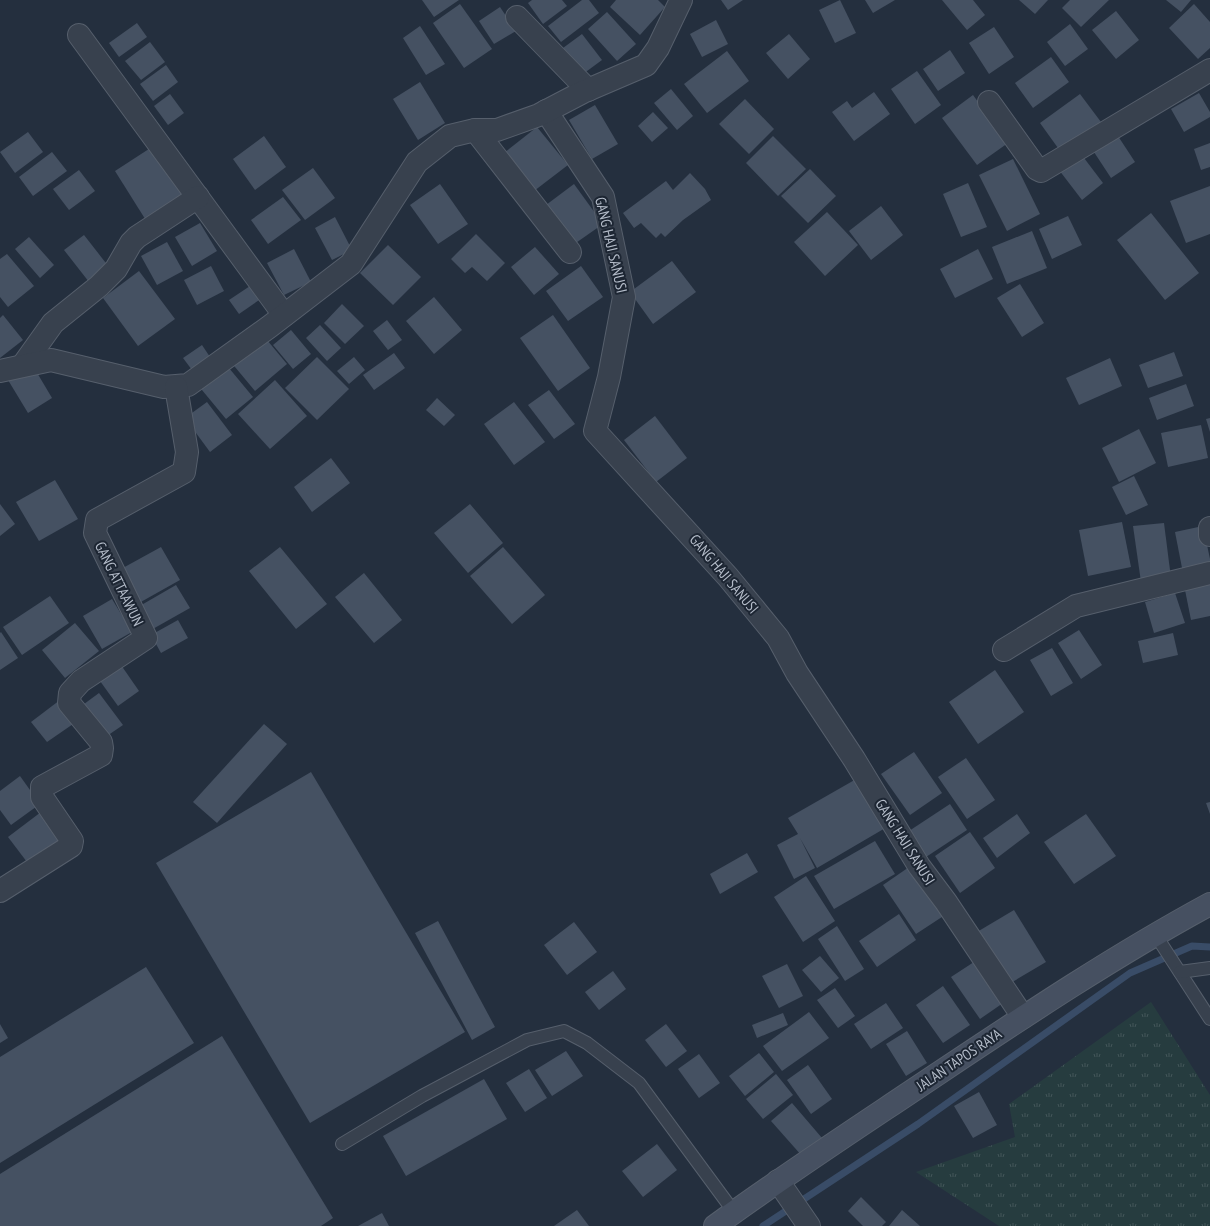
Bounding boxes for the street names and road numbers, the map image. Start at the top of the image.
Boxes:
street label: GANG HAJI SANUSI [591,195,632,295]
street label: GANG HAJI SANUSI [686,530,763,617]
street label: GANG ATTAAWUN [91,538,148,629]
street label: GANG HAJI SANUSI [871,795,939,888]
street label: JALAN TAPOS RAYA [912,1024,1006,1096]

